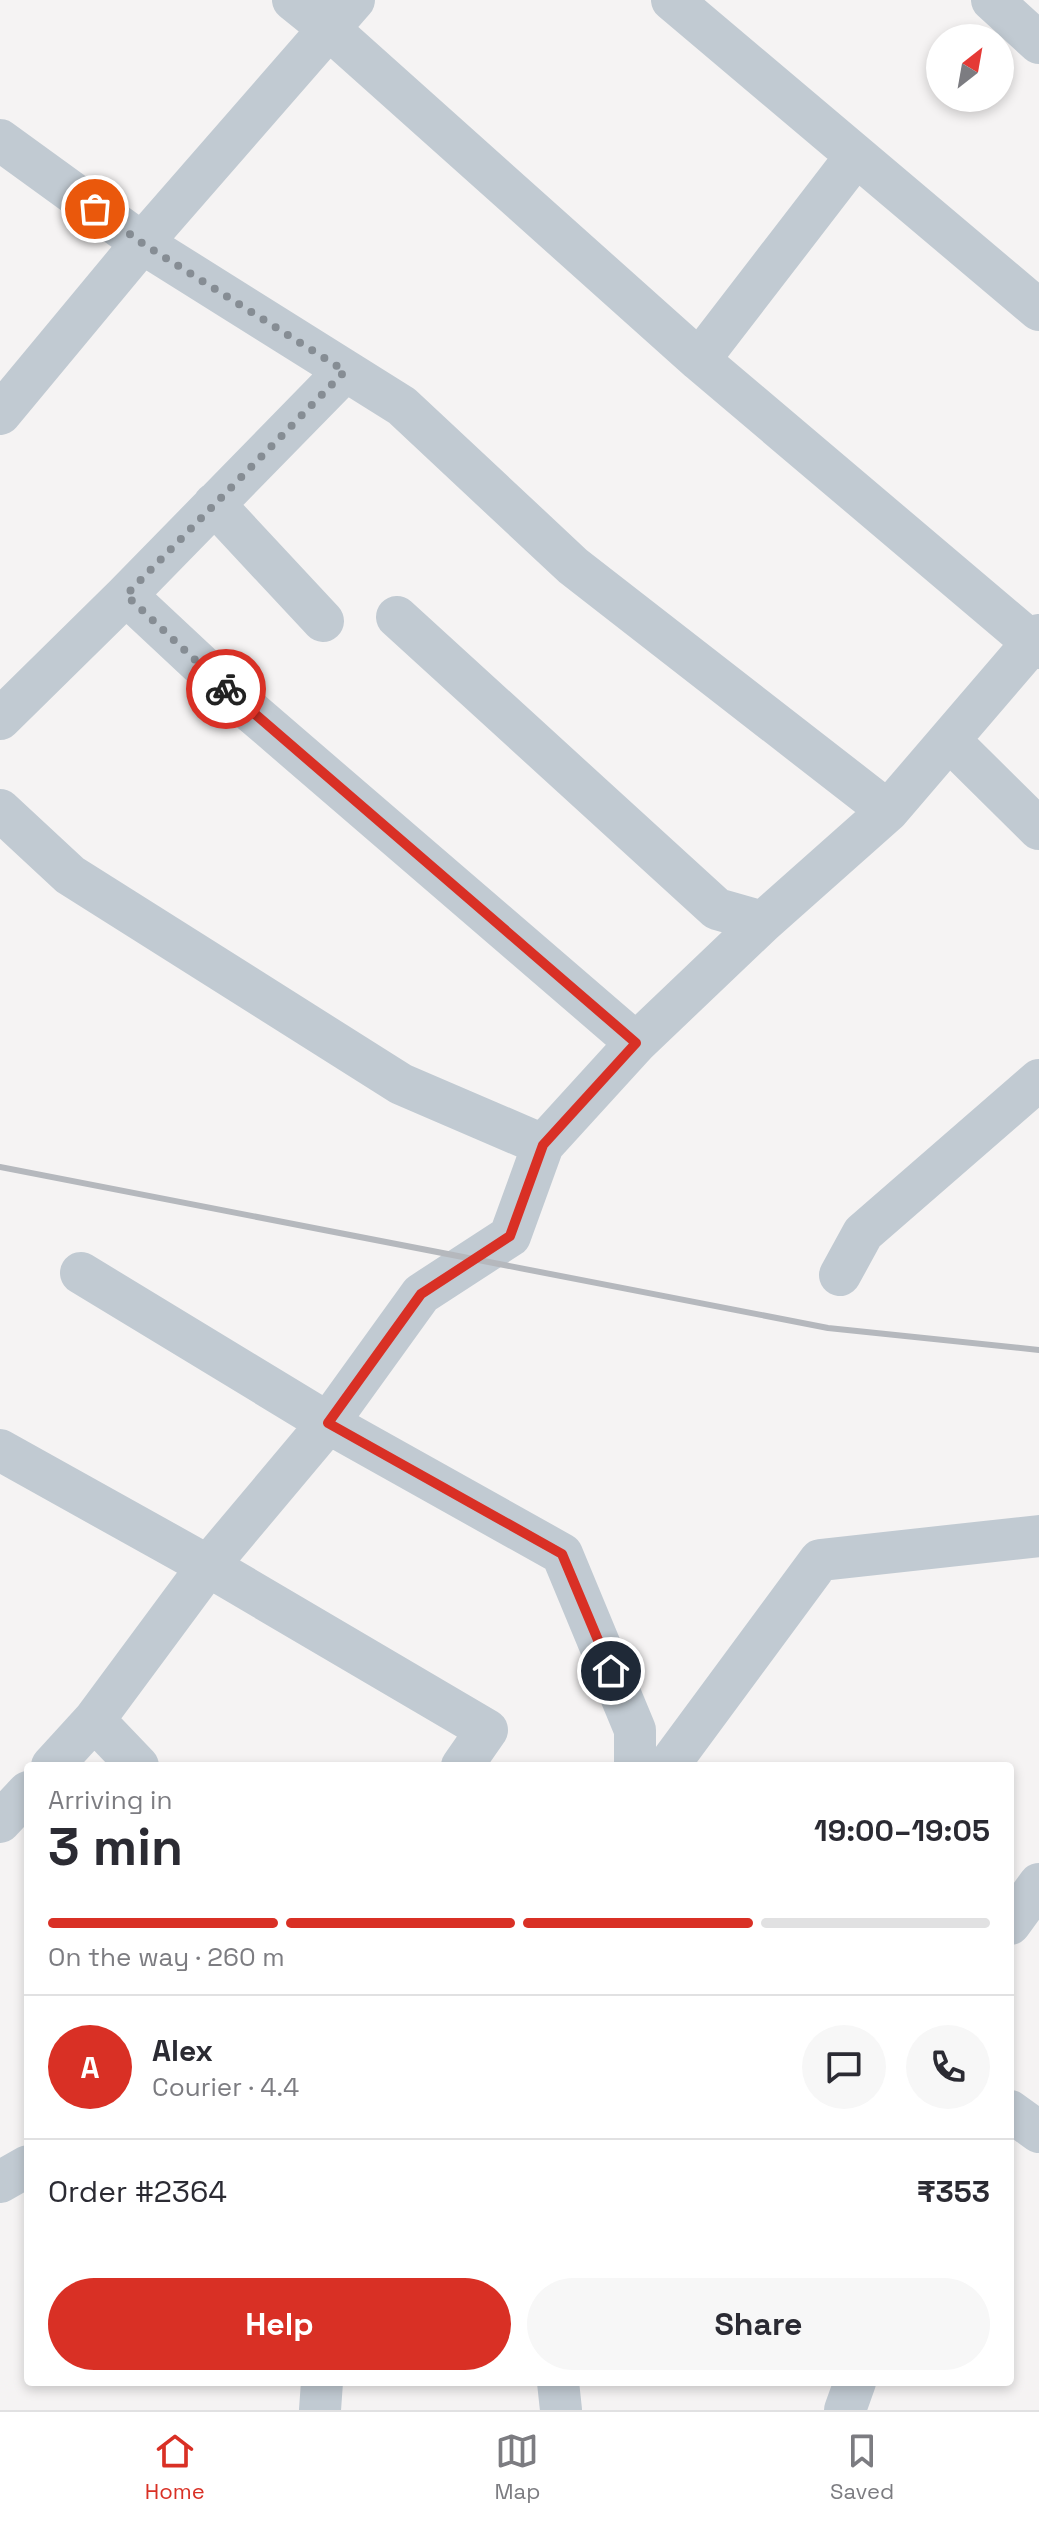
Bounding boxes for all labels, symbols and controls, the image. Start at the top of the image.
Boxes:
north arrow [926,24,1014,112]
map controls [926,24,1014,112]
pin [61,175,129,243]
icon: bag [73,187,117,231]
courier [186,649,266,729]
icon: bike [204,667,248,711]
pin [577,1637,645,1705]
icon: home [589,1649,633,1693]
text: Arriving in [48,1783,172,1817]
text: 19:00–19:05 [814,1811,990,1850]
text: 3 min [48,1814,183,1880]
text: On the way · 260 m [48,1940,285,1974]
button: chat [802,2025,886,2109]
button: phone [906,2025,990,2109]
text: Alex [152,2031,213,2070]
text: A [80,2048,100,2087]
text: Courier · 4.4 [152,2070,299,2104]
text: Order #2364 [48,2172,227,2211]
text: ₹353 [917,2172,990,2211]
button: Help [48,2278,511,2370]
button: Share [527,2278,990,2370]
tab: Home [145,2429,205,2505]
tab: Map [494,2429,540,2505]
tab: Saved [830,2429,894,2505]

